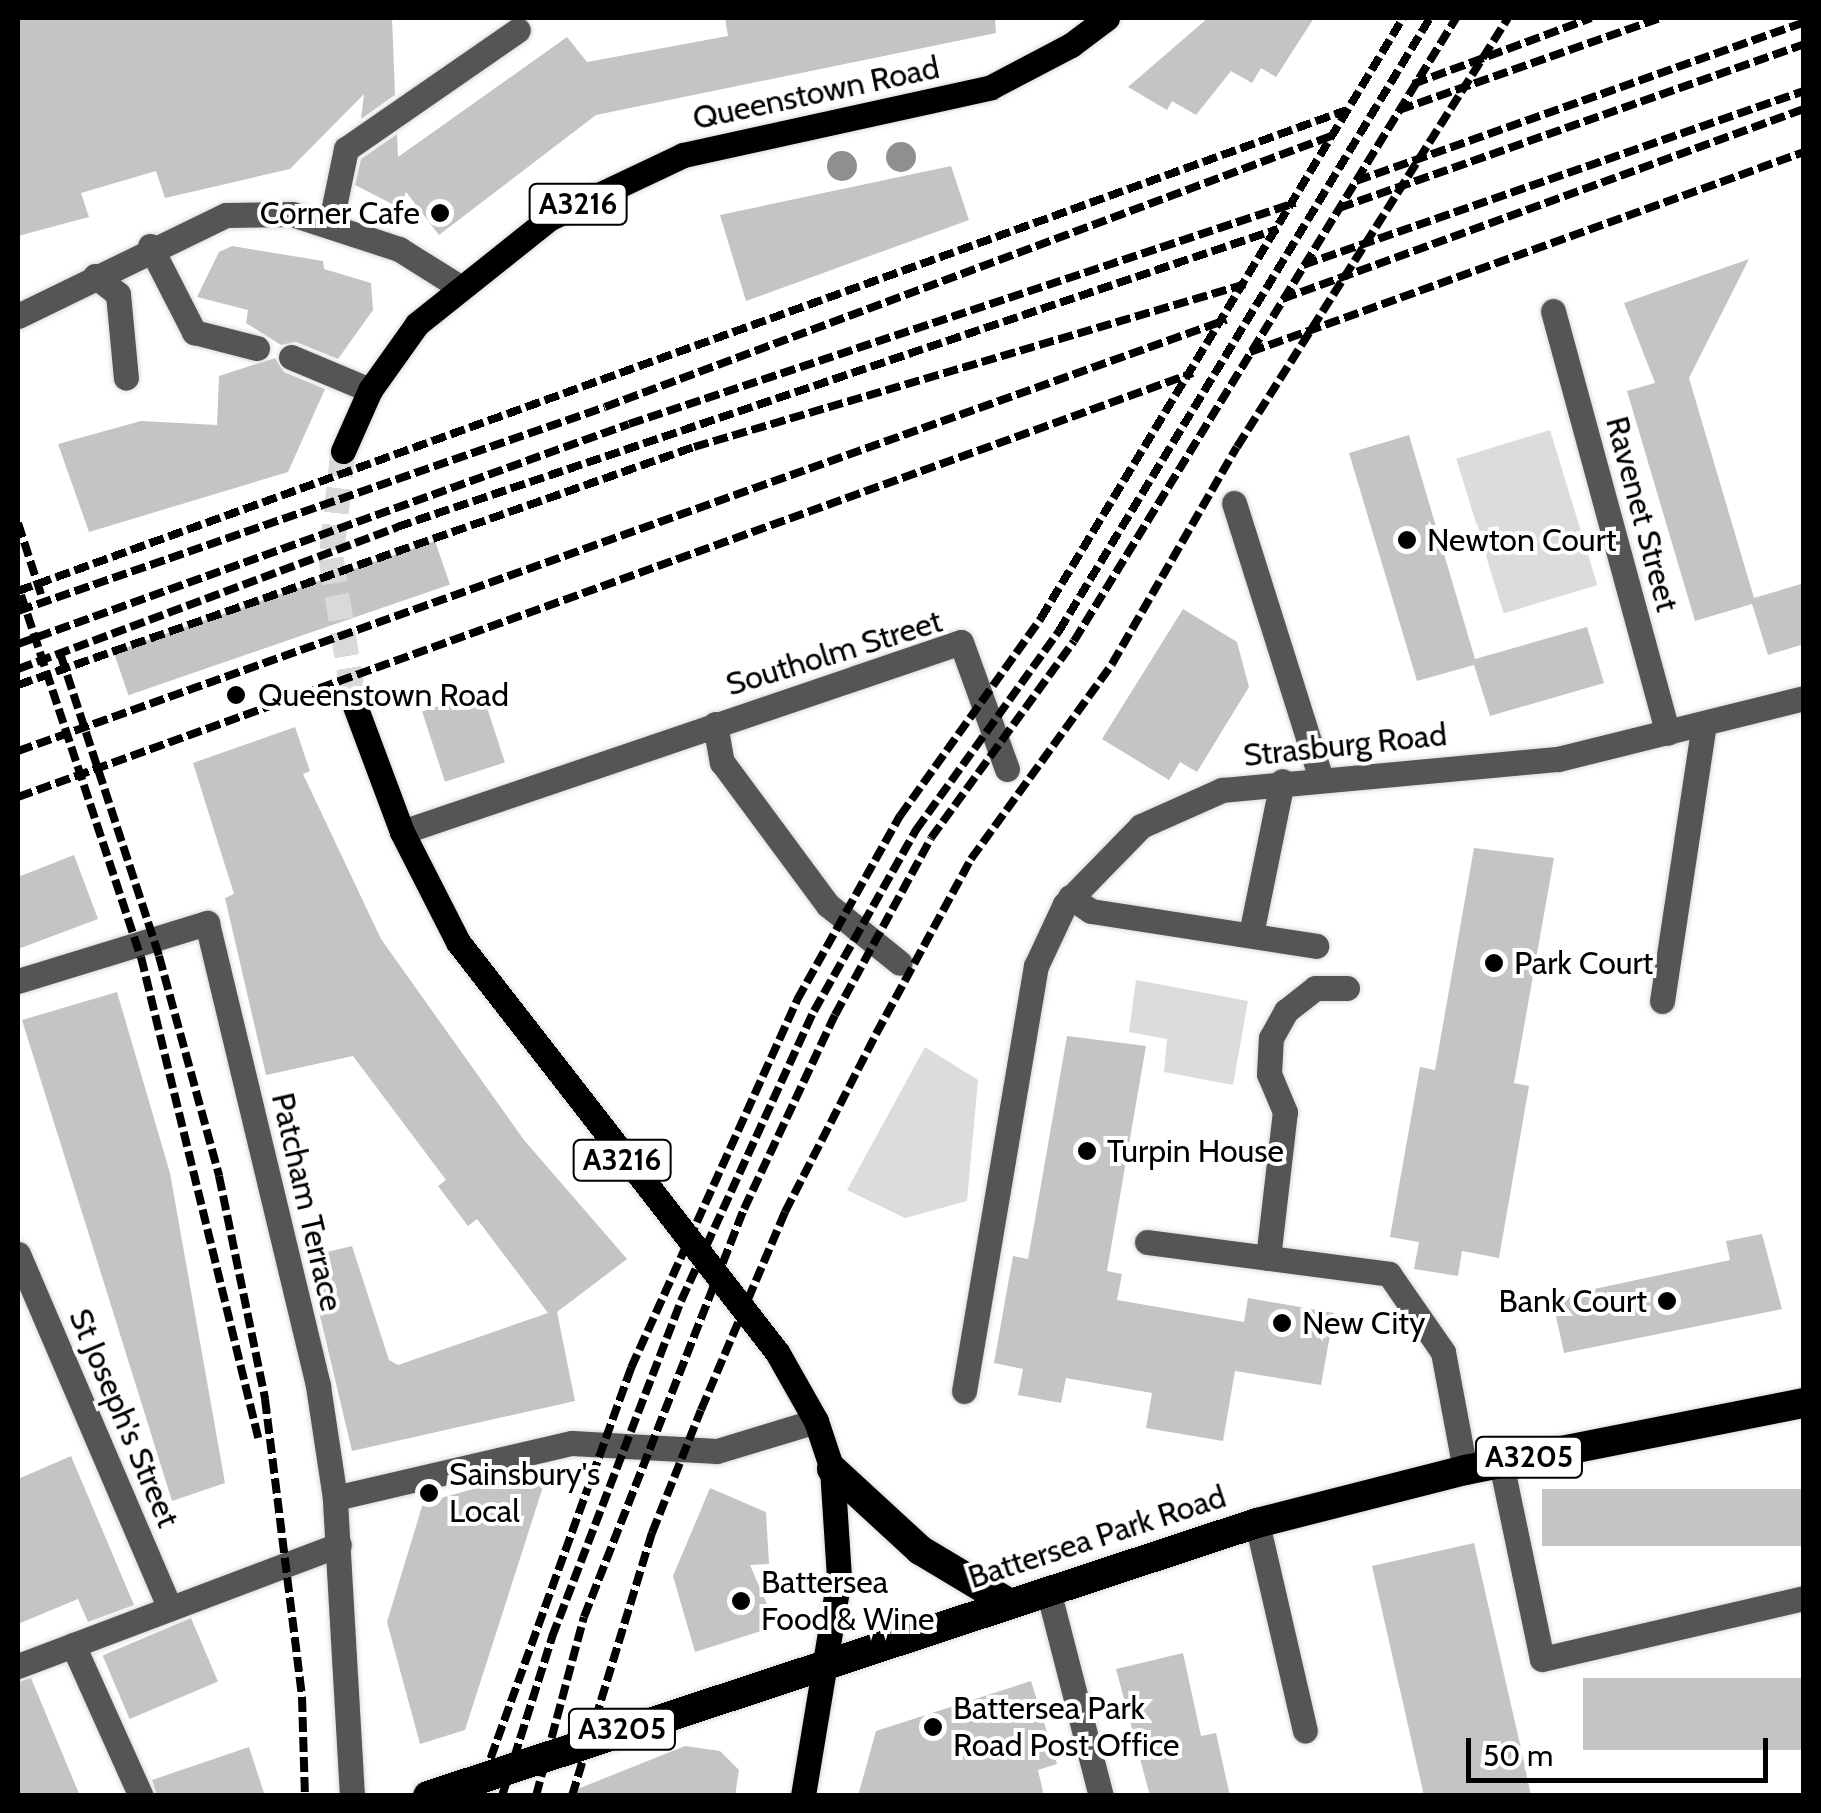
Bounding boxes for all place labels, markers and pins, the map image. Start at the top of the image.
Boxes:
place label: Corner Cafe [260,194,420,232]
marker: Corner Cafe [429,202,451,224]
place label: Newton Court [1427,521,1617,559]
marker: Newton Court [1396,529,1418,551]
place label: Queenstown Road [258,676,509,714]
marker: Queenstown Road [223,682,249,708]
place label: Park Court [1514,944,1653,982]
marker: Park Court [1483,952,1505,974]
place label: Turpin House [1107,1132,1284,1170]
marker: Turpin House [1076,1140,1098,1162]
place label: Bank Court [1499,1282,1647,1320]
marker: Bank Court [1656,1290,1678,1312]
place label: New City [1302,1304,1425,1342]
marker: New City [1271,1312,1293,1334]
place label: Sainsbury's Local [449,1456,600,1531]
marker: Sainsbury's Local [418,1482,440,1504]
place label: Battersea Food & Wine [761,1564,934,1639]
marker: Battersea Food & Wine [730,1590,752,1612]
place label: Battersea Park Road Post Office [953,1690,1179,1765]
marker: Battersea Park Road Post Office [922,1716,944,1738]

